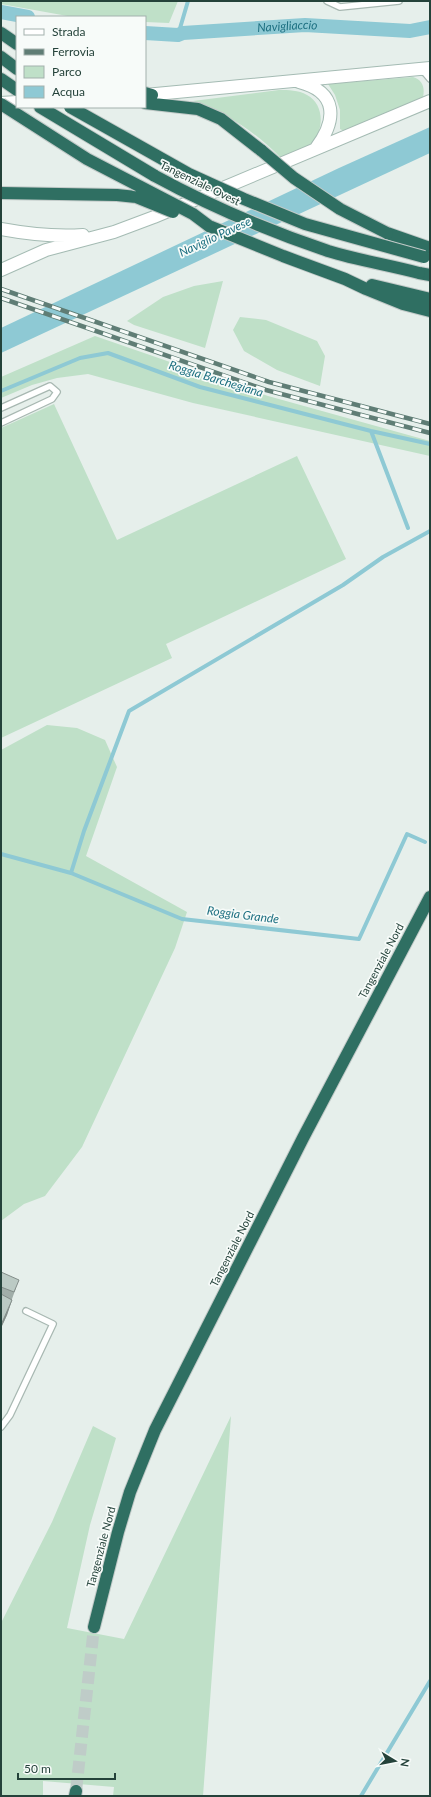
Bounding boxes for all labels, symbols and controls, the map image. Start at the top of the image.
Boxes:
legend [16,16,146,108]
water label: Navigliaccio [257,17,318,35]
text: Strada [52,24,85,39]
text: Ferrovia [52,44,95,59]
text: Parco [52,64,82,79]
text: Acqua [52,84,85,99]
street label: Tangenziale Ovest [158,158,242,208]
water label: Naviglio Pavese [176,213,253,260]
water label: Roggia Barchegiana [167,357,265,400]
water label: Roggia Grande [206,903,280,926]
street label: Tangenziale Nord [355,921,406,1001]
street label: Tangenziale Nord [207,1209,256,1289]
street label: Tangenziale Nord [83,1505,118,1589]
north arrow [375,1741,415,1781]
scale bar [18,1755,115,1781]
text: N [398,1758,412,1768]
text: 50 m [24,1761,51,1776]

